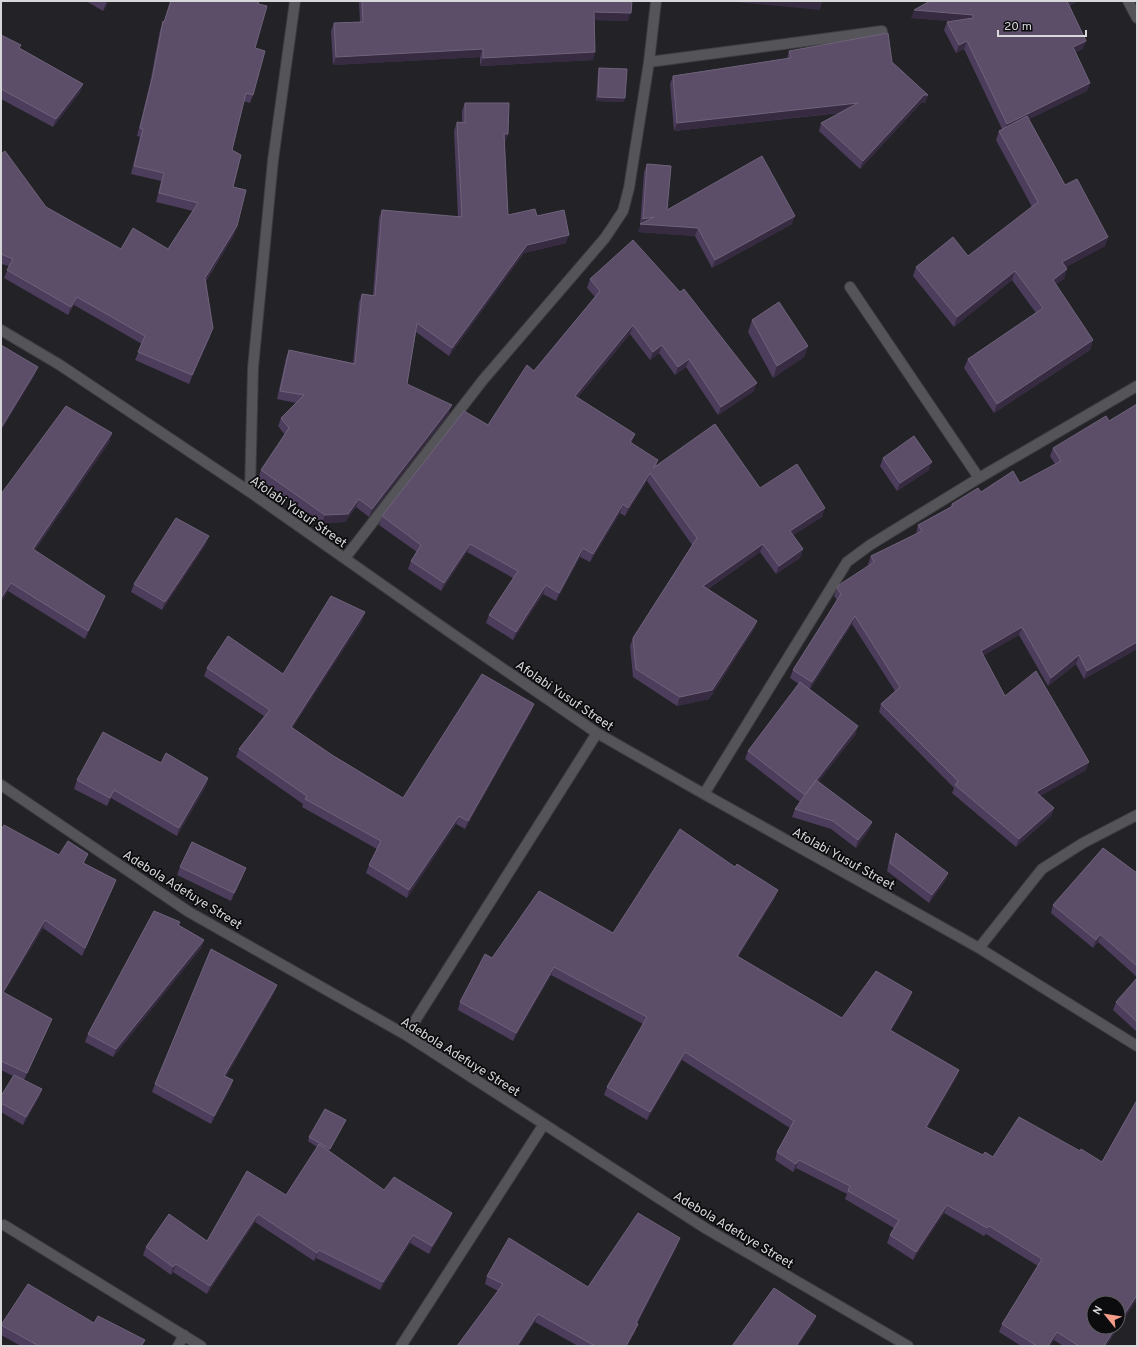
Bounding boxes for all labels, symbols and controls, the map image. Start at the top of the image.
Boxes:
scale bar [998,12,1086,38]
text: 20 m [1004,19,1032,35]
street label: Afolabi Yusuf Street [246,473,349,552]
street label: Afolabi Yusuf Street [512,658,616,735]
street label: Afolabi Yusuf Street [789,825,897,895]
street label: Adebola Adefuye Street [119,848,245,934]
street label: Adebola Adefuye Street [397,1015,523,1101]
street label: Adebola Adefuye Street [670,1188,796,1273]
north arrow [1086,1295,1126,1335]
text: N [1090,1304,1106,1317]

